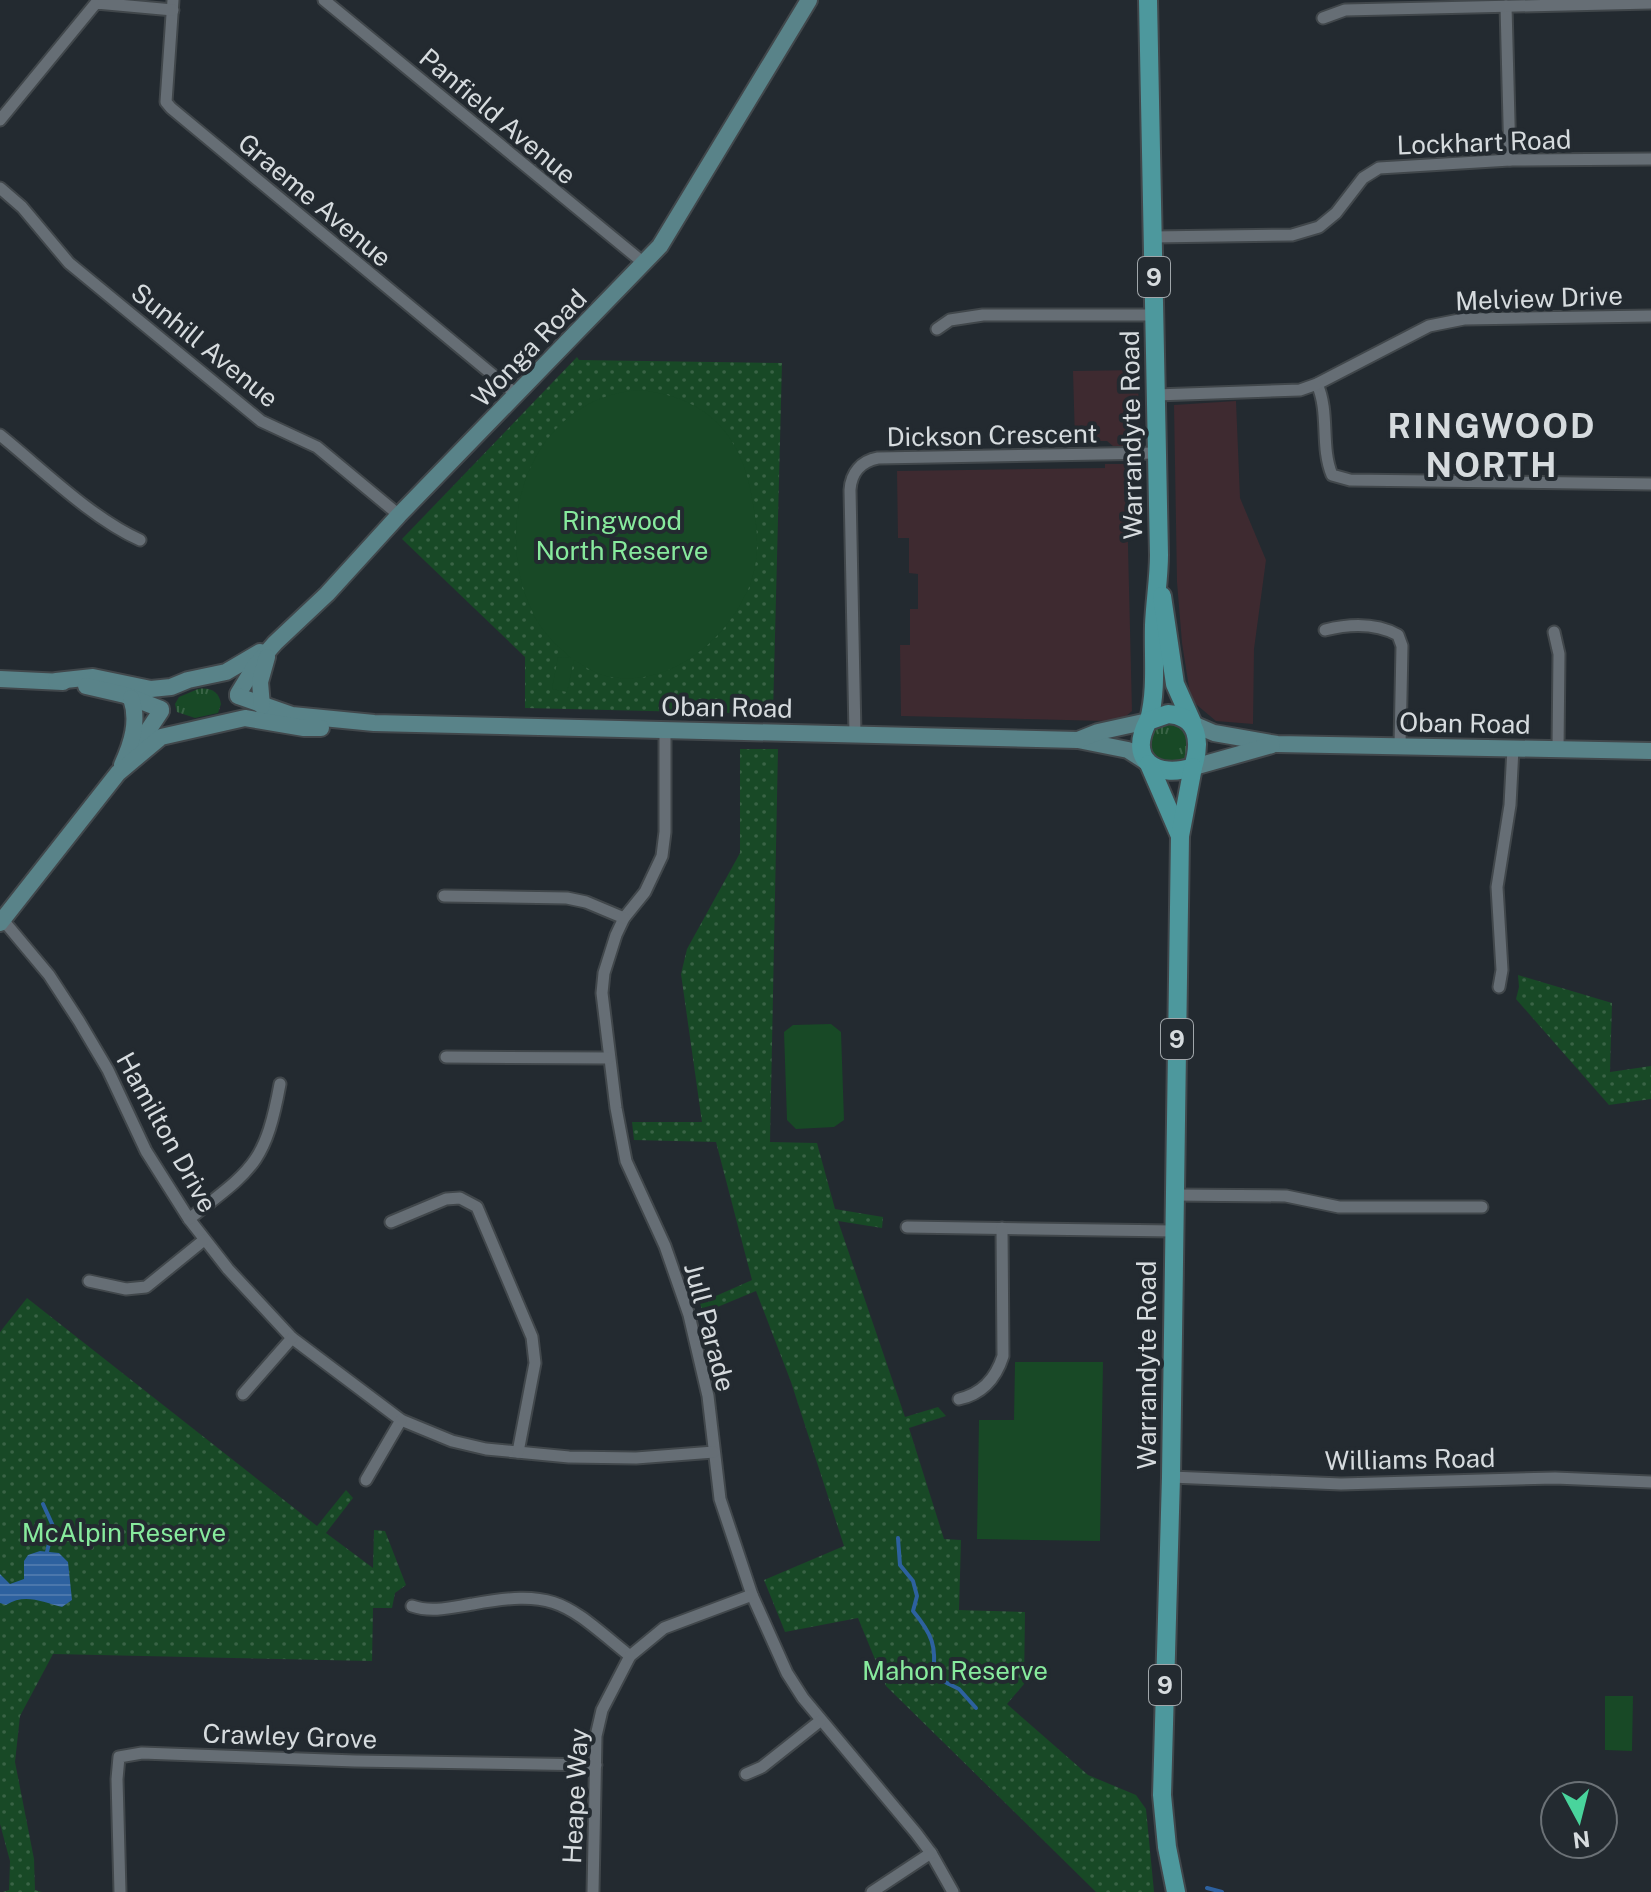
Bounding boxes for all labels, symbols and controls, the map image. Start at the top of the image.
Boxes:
street label: Panfield Avenue [413,41,583,191]
street label: Lockhart Road [1396,123,1572,161]
street label: Graeme Avenue [232,127,398,273]
road number: 9 [1138,257,1170,297]
street label: Sunhill Avenue [125,276,285,414]
street label: Melview Drive [1455,280,1623,316]
street label: Wonga Road [465,283,593,413]
street label: Warrandyte Road [1114,330,1148,540]
district label: RINGWOOD NORTH [1387,406,1597,485]
street label: Dickson Crescent [886,418,1098,452]
park label: Ringwood North Reserve [535,505,709,566]
street label: Oban Road [661,690,793,724]
street label: Oban Road [1399,706,1531,740]
road number: 9 [1161,1019,1193,1059]
street label: Hamilton Drive [110,1047,224,1217]
street label: Jull Parade [678,1259,742,1395]
street label: Warrandyte Road [1131,1261,1162,1469]
street label: Williams Road [1324,1442,1496,1476]
park label: McAlpin Reserve [22,1517,226,1548]
park label: Mahon Reserve [862,1655,1048,1686]
road number: 9 [1149,1665,1181,1705]
street label: Crawley Grove [202,1717,378,1755]
street label: Heape Way [556,1727,594,1865]
north arrow [1539,1780,1619,1860]
text: N [1571,1826,1592,1854]

